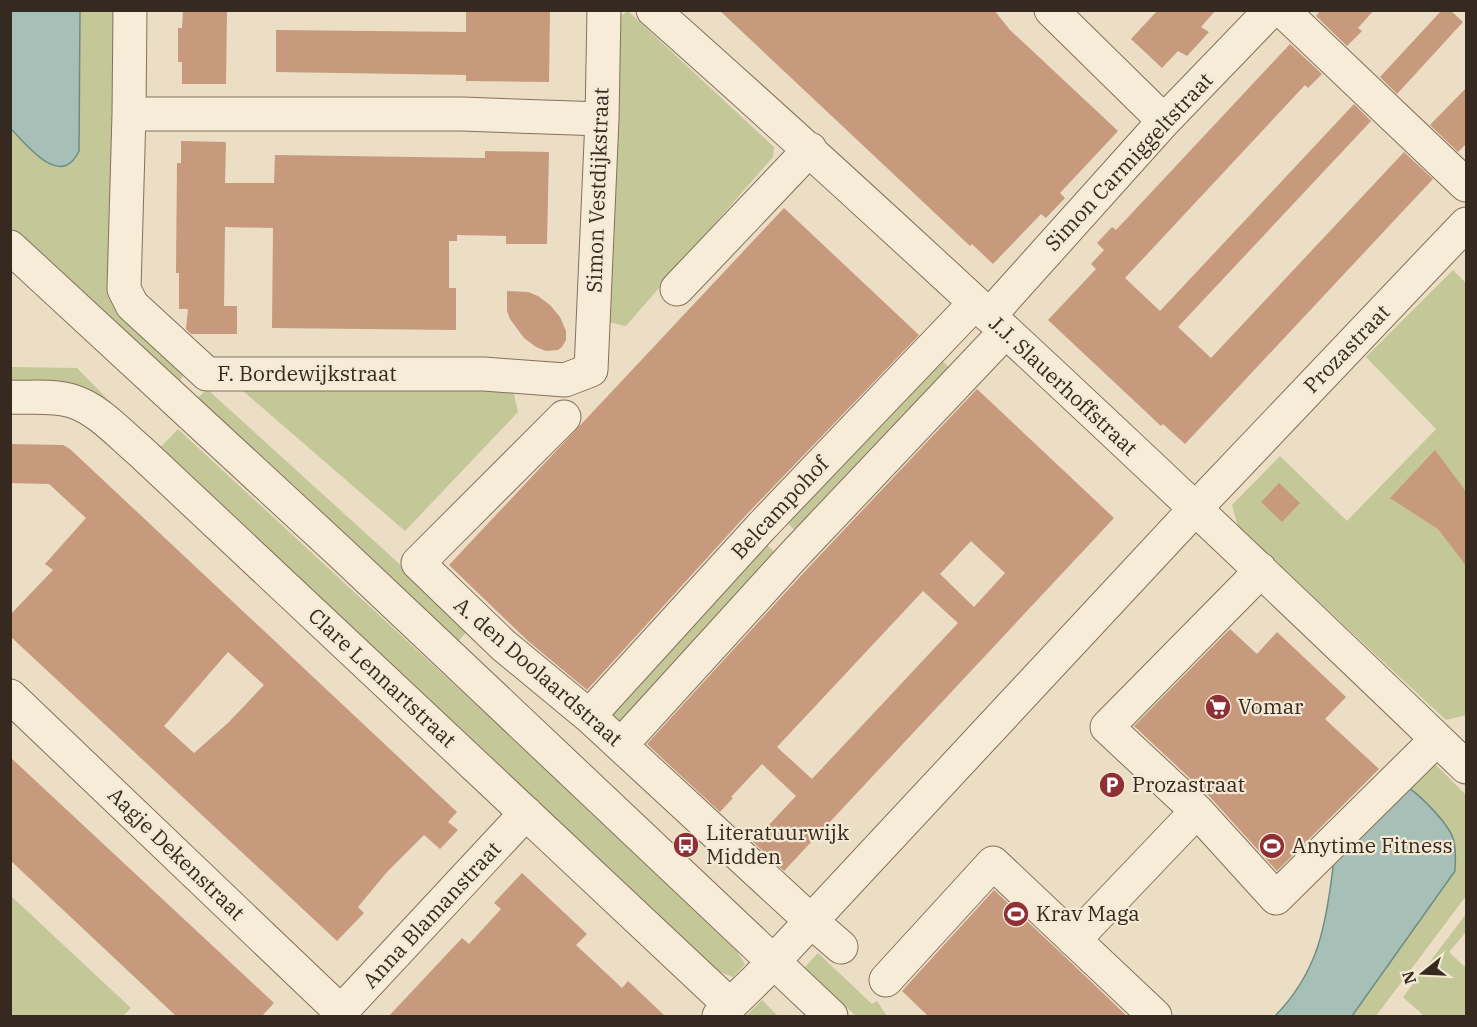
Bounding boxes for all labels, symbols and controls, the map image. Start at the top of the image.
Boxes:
street label: Simon Carmiggeltstraat [1038,66,1218,257]
street label: Simon Vestdijkstraat [579,87,615,293]
street label: Prozastraat [1297,298,1396,399]
street label: J.J. Slauerhoffstraat [984,309,1144,461]
street label: F. Bordewijkstraat [217,359,397,387]
street label: Belcampohof [724,449,835,565]
street label: A. den Doolaardstraat [449,590,629,752]
street label: Clare Lennartstraat [303,601,463,753]
supermarket icon: Vomar [1203,692,1233,722]
place label: Vomar [1238,692,1304,720]
parking icon: Prozastraat [1097,770,1127,800]
place label: Prozastraat [1132,770,1245,798]
street label: Aagje Dekenstraat [102,781,251,926]
place label: Literatuurwijk Midden [706,818,850,870]
bus stop icon: Literatuurwijk Midden [671,830,701,860]
sports icon: Anytime Fitness [1257,831,1287,861]
place label: Anytime Fitness [1292,831,1453,859]
street label: Anna Blamanstraat [356,835,507,994]
sports icon: Krav Maga [1001,899,1031,929]
place label: Krav Maga [1036,899,1140,927]
north arrow [1393,943,1453,1003]
text: N [1397,969,1420,987]

